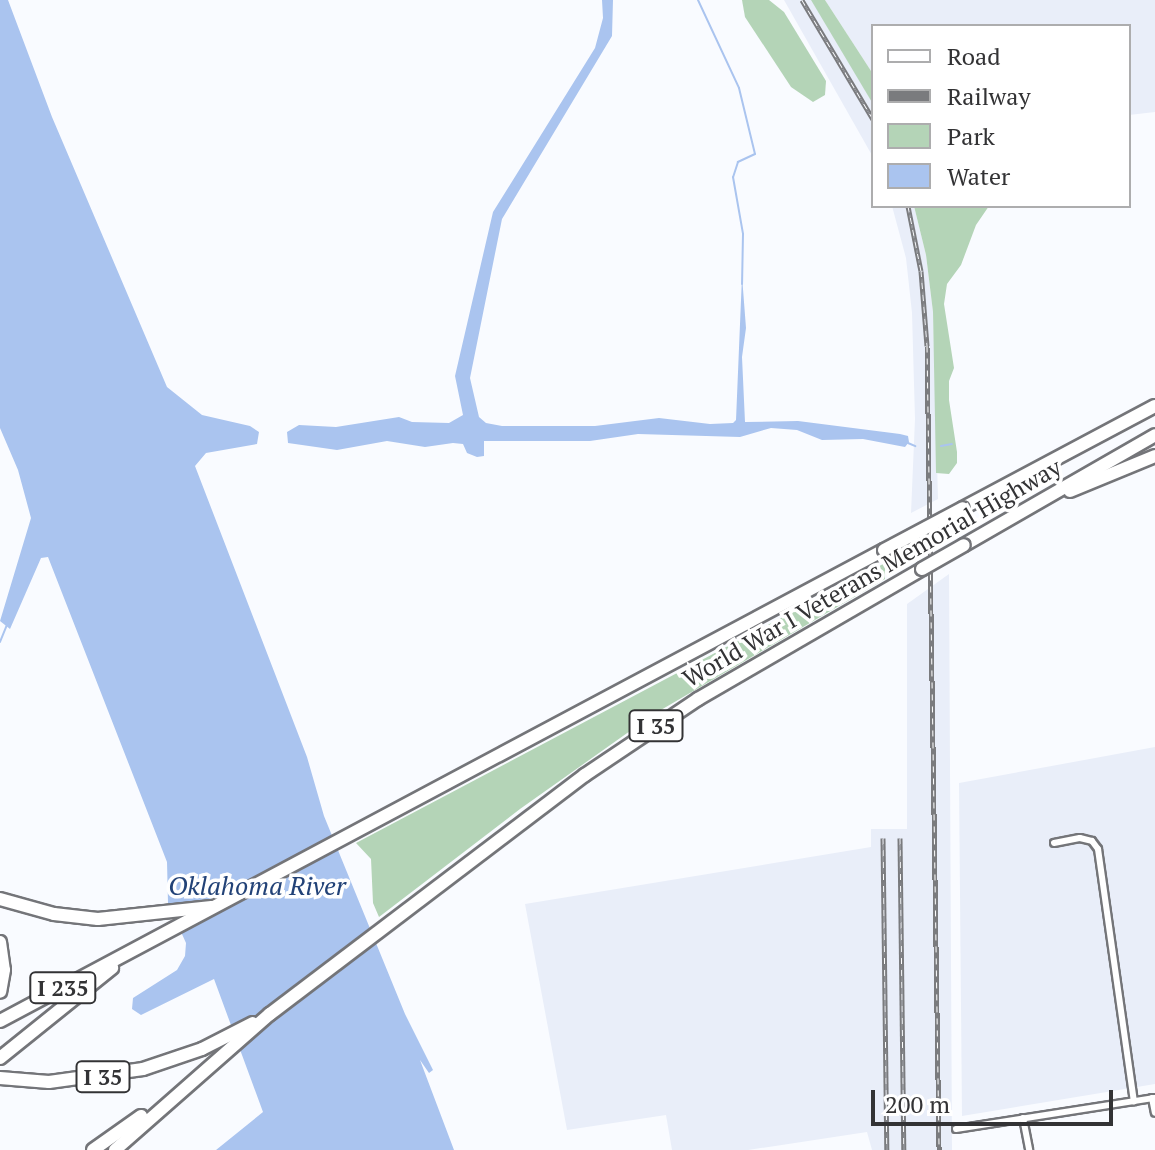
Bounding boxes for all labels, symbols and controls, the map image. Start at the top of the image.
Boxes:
legend [871,24,1131,208]
text: Road [947,40,1001,72]
text: Railway [947,80,1031,112]
text: Park [947,120,995,152]
text: Water [947,160,1010,192]
street label: World War I Veterans Memorial Highway [677,452,1067,694]
road number: I 35 [628,708,684,744]
water label: Oklahoma River [168,870,346,902]
road number: I 235 [29,970,97,1006]
road number: I 35 [75,1059,131,1095]
scale bar [875,1074,1117,1124]
text: 200 m [885,1088,950,1120]

